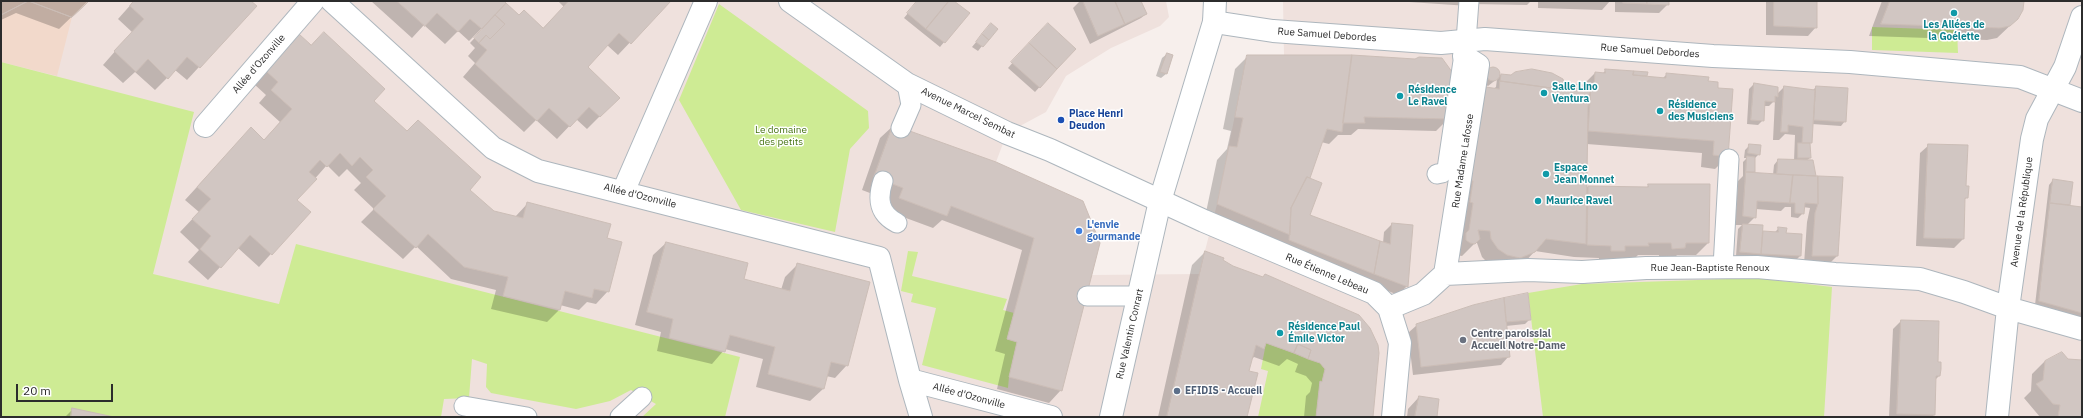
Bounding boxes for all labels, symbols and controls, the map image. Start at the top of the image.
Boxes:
marker: Les Allées de la Goélette [1949,8,1959,18]
place label: Les Allées de la Goélette [1923,19,1985,42]
street label: Rue Samuel Debordes [1277,26,1377,44]
street label: Allée d'Ozonville [230,32,288,96]
street label: Rue Samuel Debordes [1600,42,1700,60]
place label: Salle Lino Ventura [1552,81,1598,104]
place label: Résidence Le Ravel [1408,84,1457,108]
street label: Avenue Marcel Sembat [919,85,1017,141]
marker: Salle Lino Ventura [1539,88,1549,98]
marker: Résidence Le Ravel [1395,91,1405,101]
place label: Résidence des Musiciens [1668,99,1734,122]
marker: Résidence des Musiciens [1655,106,1665,116]
place label: Place Henri Deudon [1069,108,1123,132]
street label: Rue Madame Lafosse [1450,113,1476,209]
marker: Place Henri Deudon [1056,115,1066,125]
park label: Le domaine des petits [755,124,807,148]
street label: Avenue de la République [2008,156,2036,268]
place label: Espace Jean Monnet [1554,162,1614,186]
marker: Espace Jean Monnet [1541,169,1551,179]
street label: Allée d'Ozonville [602,181,678,211]
place label: Maurice Ravel [1546,195,1612,207]
marker: Maurice Ravel [1533,196,1543,206]
place label: L'envie gourmande [1087,219,1140,242]
marker: L'envie gourmande [1074,226,1084,236]
street label: Rue Étienne Lebeau [1284,251,1370,297]
street label: Rue Jean-Baptiste Renoux [1650,262,1770,274]
street label: Rue Valentin Conrart [1114,287,1146,381]
place label: Résidence Paul Émile Victor [1288,321,1360,344]
marker: Résidence Paul Émile Victor [1275,328,1285,338]
place label: Centre paroissial Accueil Notre-Dame [1471,328,1566,352]
marker: Centre paroissial Accueil Notre-Dame [1458,335,1468,345]
scale bar [18,376,115,402]
street label: Allée d'Ozonville [932,381,1006,411]
text: 20 m [23,383,51,398]
place label: EFIDIS - Accueil [1185,385,1262,397]
marker: EFIDIS - Accueil [1172,386,1182,396]

